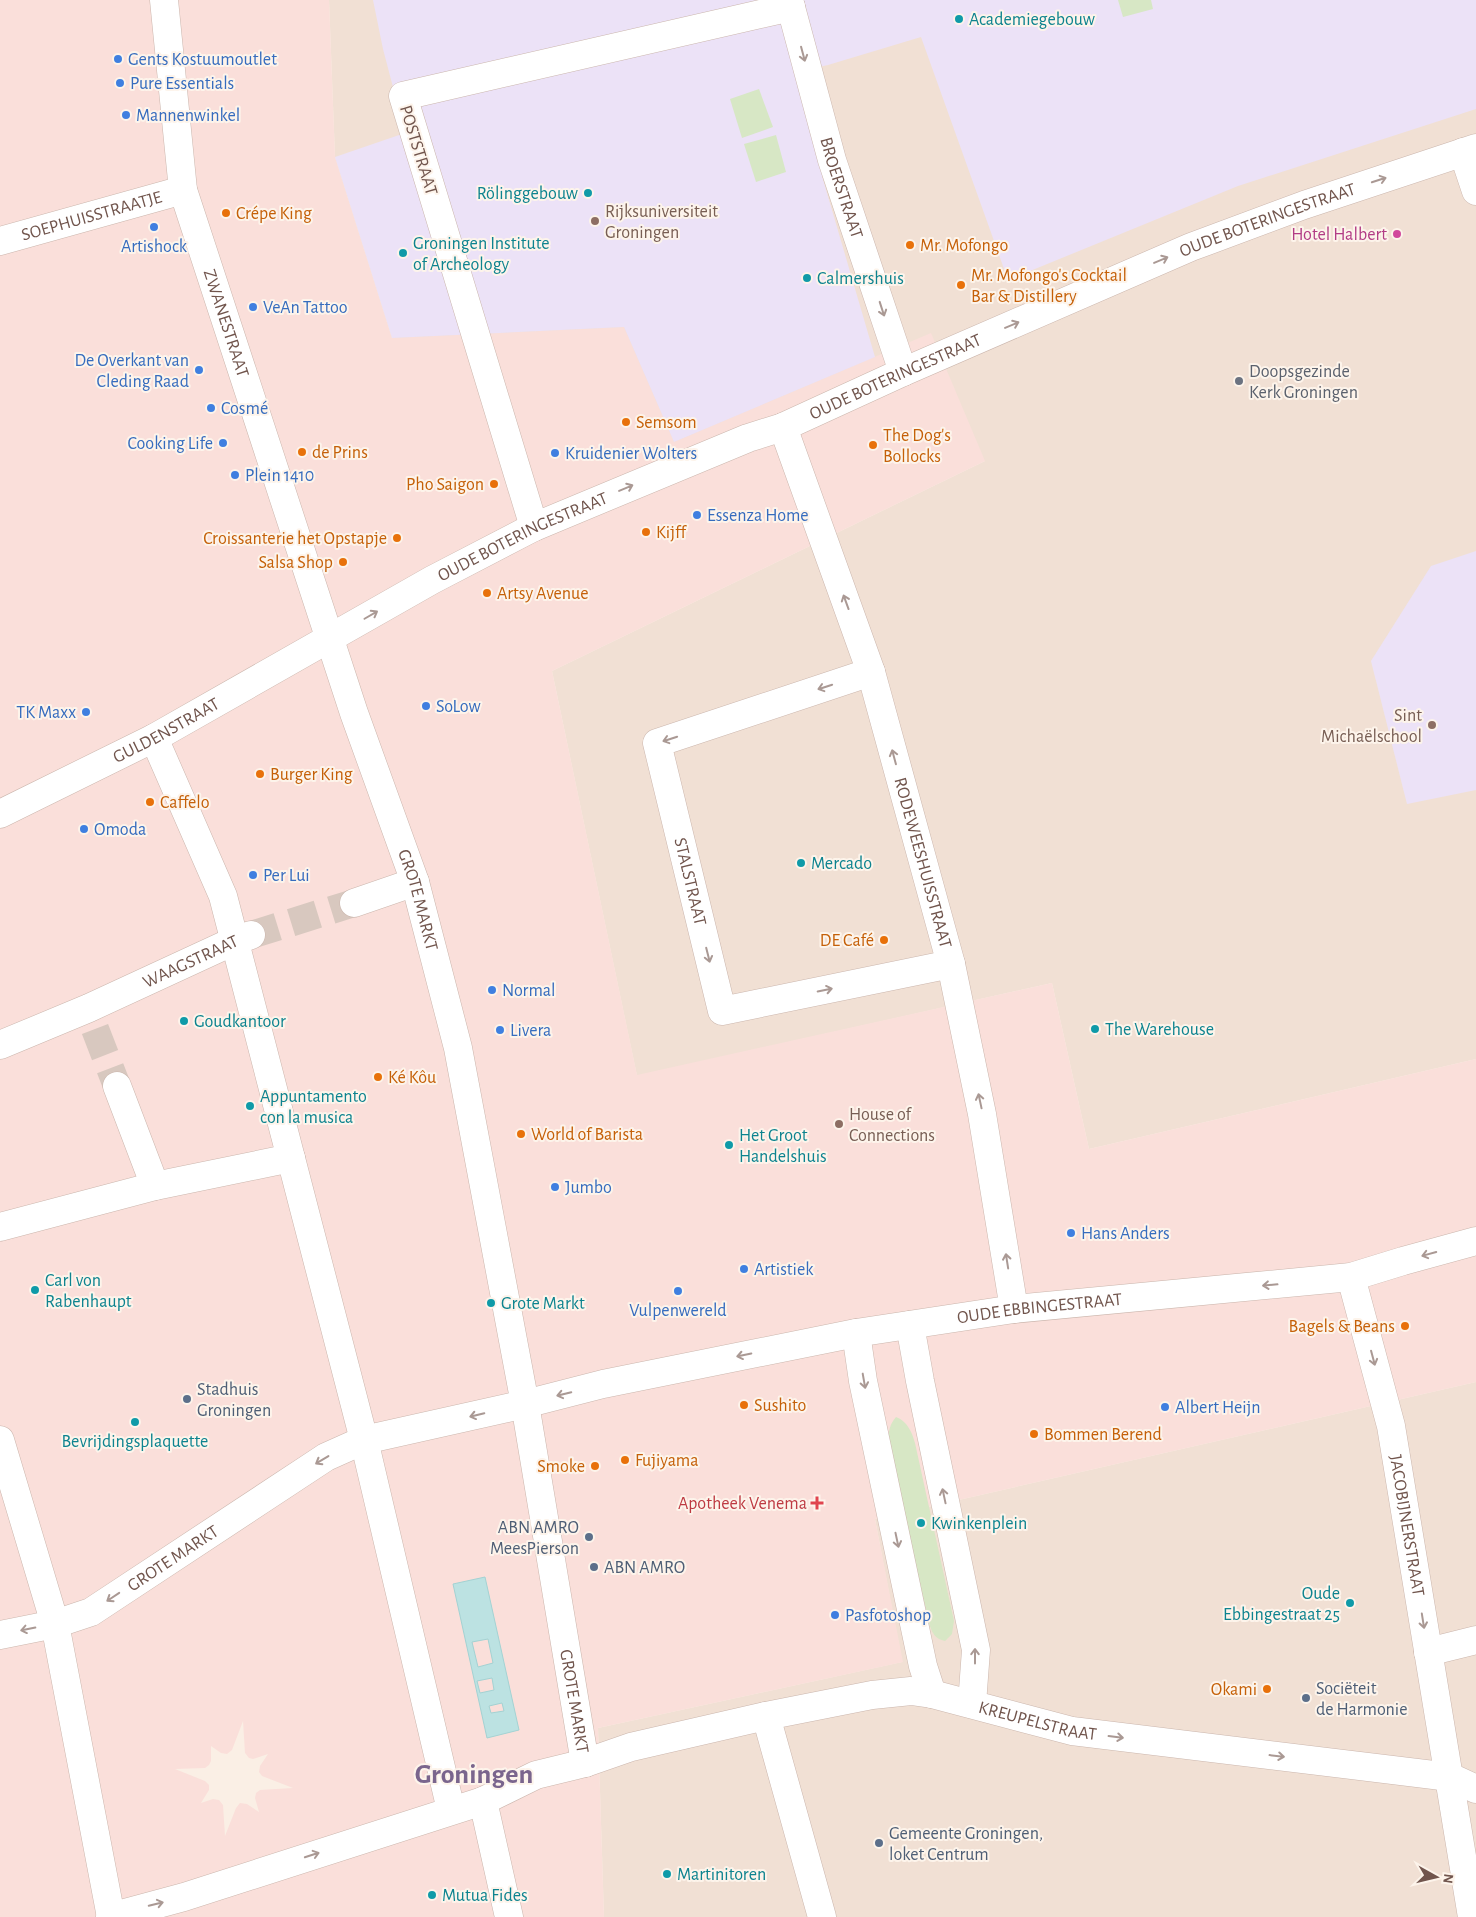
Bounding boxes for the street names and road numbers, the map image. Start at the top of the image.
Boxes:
street label: POSTSTRAAT [396,103,440,198]
street label: BROERSTRAAT [816,135,866,241]
street label: OUDE BOTERINGESTRAAT [1177,181,1358,261]
street label: SOEPHUISSTRAATJE [20,188,164,245]
street label: ZWANESTRAAT [200,267,252,380]
street label: OUDE BOTERINGESTRAAT [807,331,984,424]
street label: OUDE BOTERINGESTRAAT [435,489,611,585]
street label: GULDENSTRAAT [110,695,223,767]
street label: RODEWEESHUISSTRAAT [890,776,954,950]
street label: STALSTRAAT [670,836,709,928]
street label: GROTE MARKT [394,847,440,953]
street label: WAAGSTRAAT [140,932,241,992]
street label: OUDE EBBINGESTRAAT [956,1291,1123,1328]
street label: JACOBIJNERSTRAAT [1386,1453,1427,1598]
street label: GROTE MARKT [125,1522,222,1595]
street label: GROTE MARKT [556,1648,591,1755]
street label: KREUPELSTRAAT [976,1699,1098,1744]

